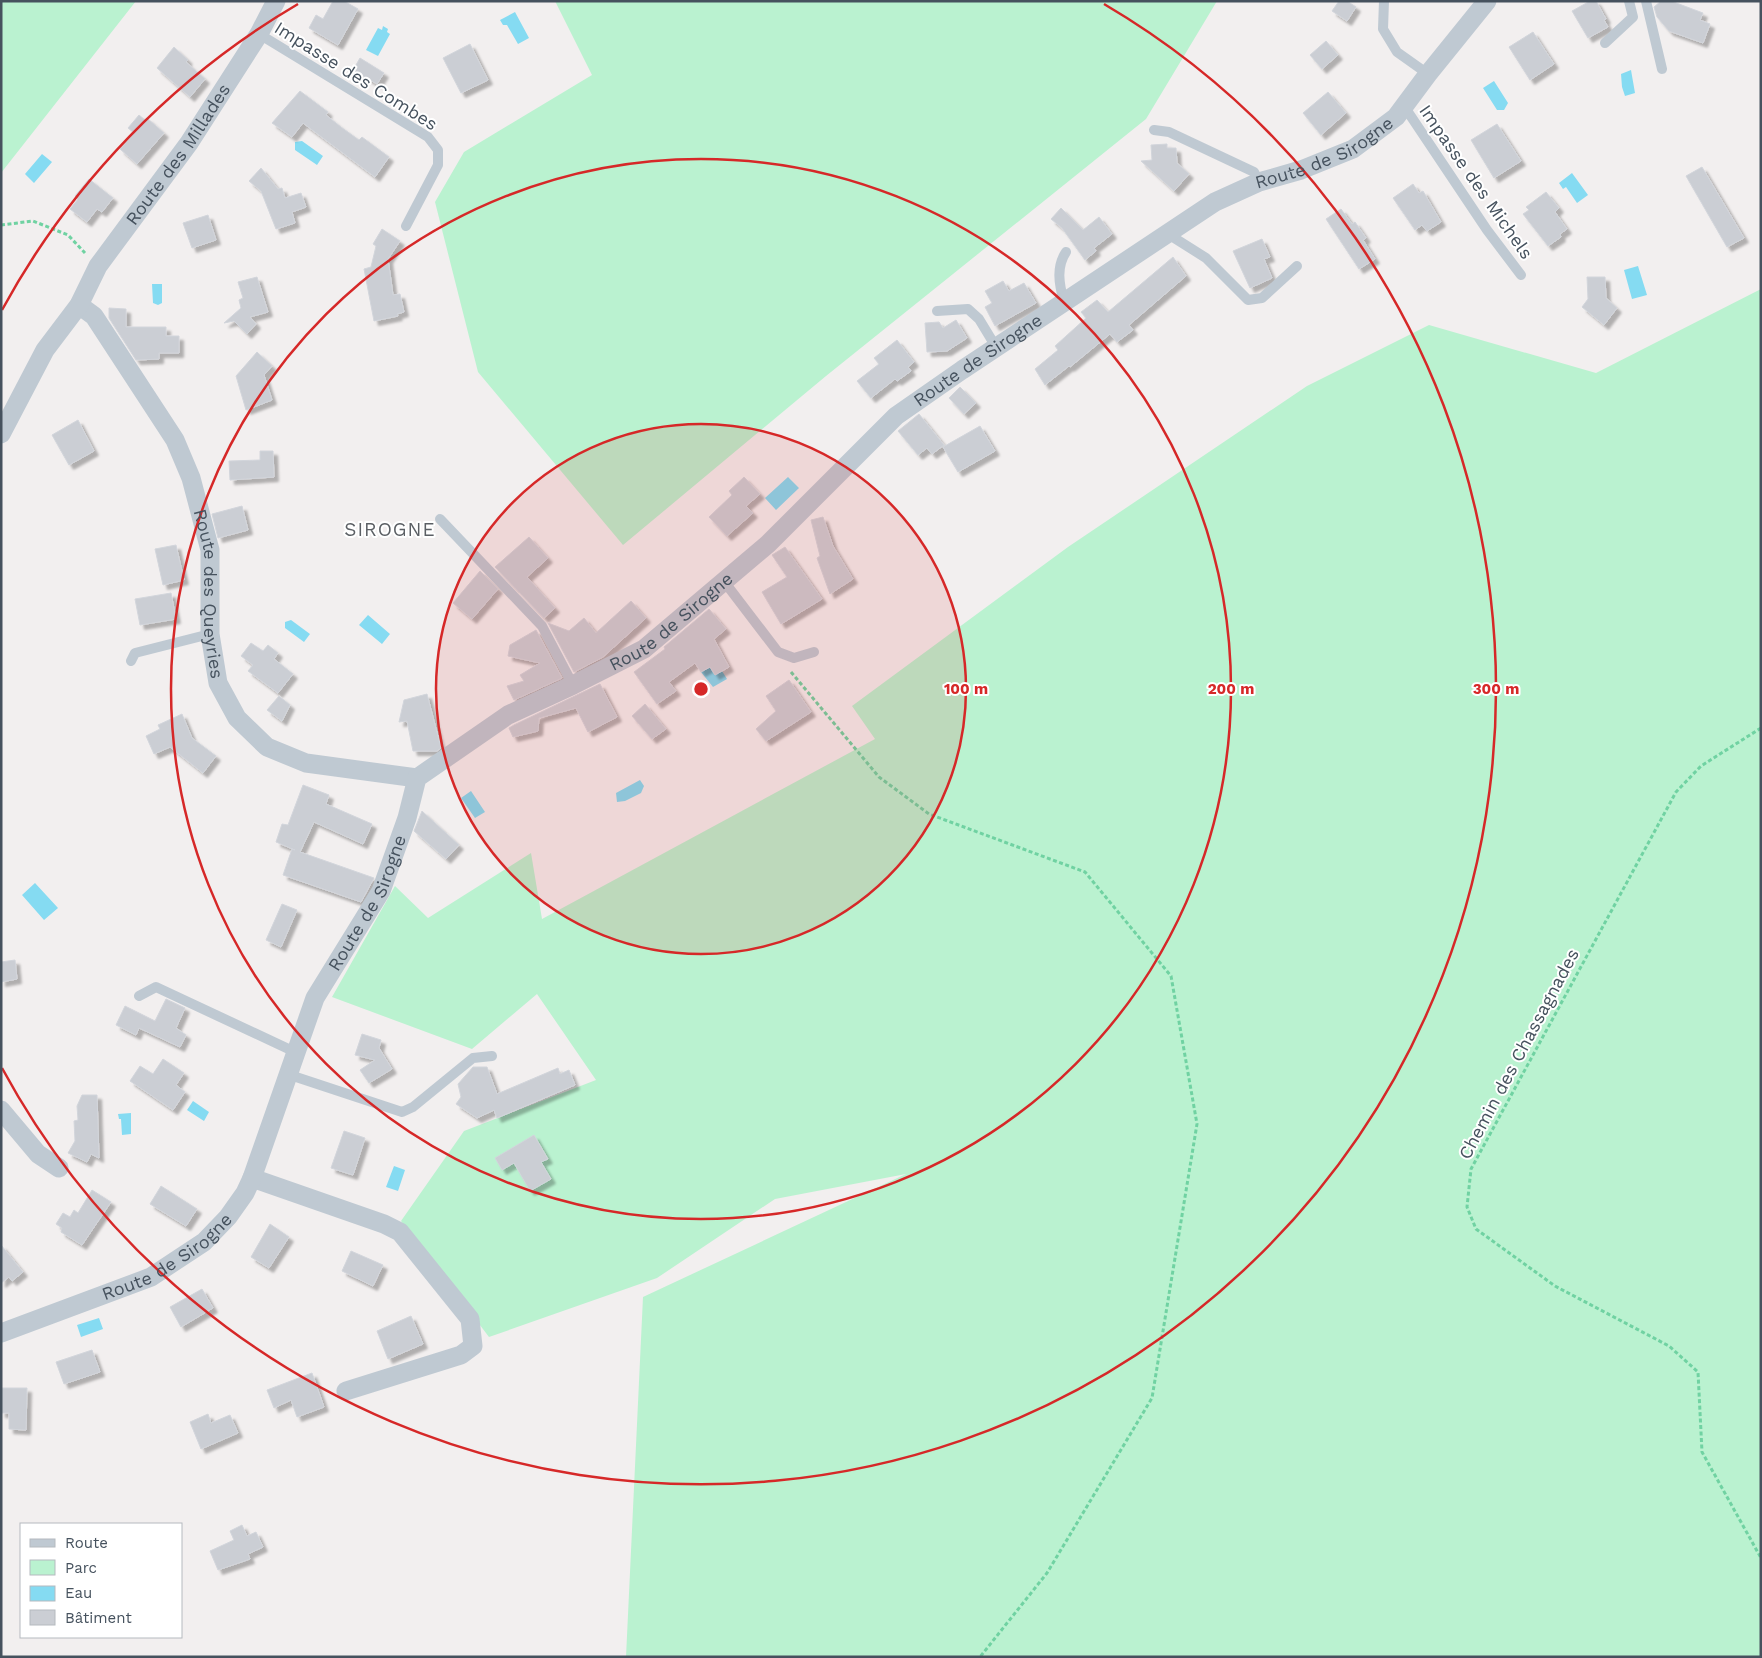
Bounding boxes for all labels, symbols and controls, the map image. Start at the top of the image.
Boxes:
street label: Impasse des Combes [271,17,442,134]
street label: Route des Millades [121,80,234,229]
street label: Impasse des Michels [1415,101,1538,263]
street label: Route de Sirogne [1252,112,1397,193]
street label: Route de Sirogne [909,309,1046,411]
street label: Route des Queyries [190,507,228,680]
district label: SIROGNE [344,518,436,541]
street label: Route de Sirogne [605,568,737,675]
centre of rings [692,680,710,698]
text: 100 m [944,680,988,698]
text: 200 m [1208,680,1254,698]
text: 300 m [1473,680,1519,698]
street label: Route de Sirogne [323,832,410,975]
street label: Chemin des Chassagnades [1454,945,1583,1163]
street label: Route de Sirogne [99,1209,236,1304]
legend [20,1523,182,1638]
text: Route [65,1534,108,1552]
text: Parc [65,1559,97,1577]
text: Eau [65,1584,92,1602]
text: Bâtiment [65,1609,132,1627]

